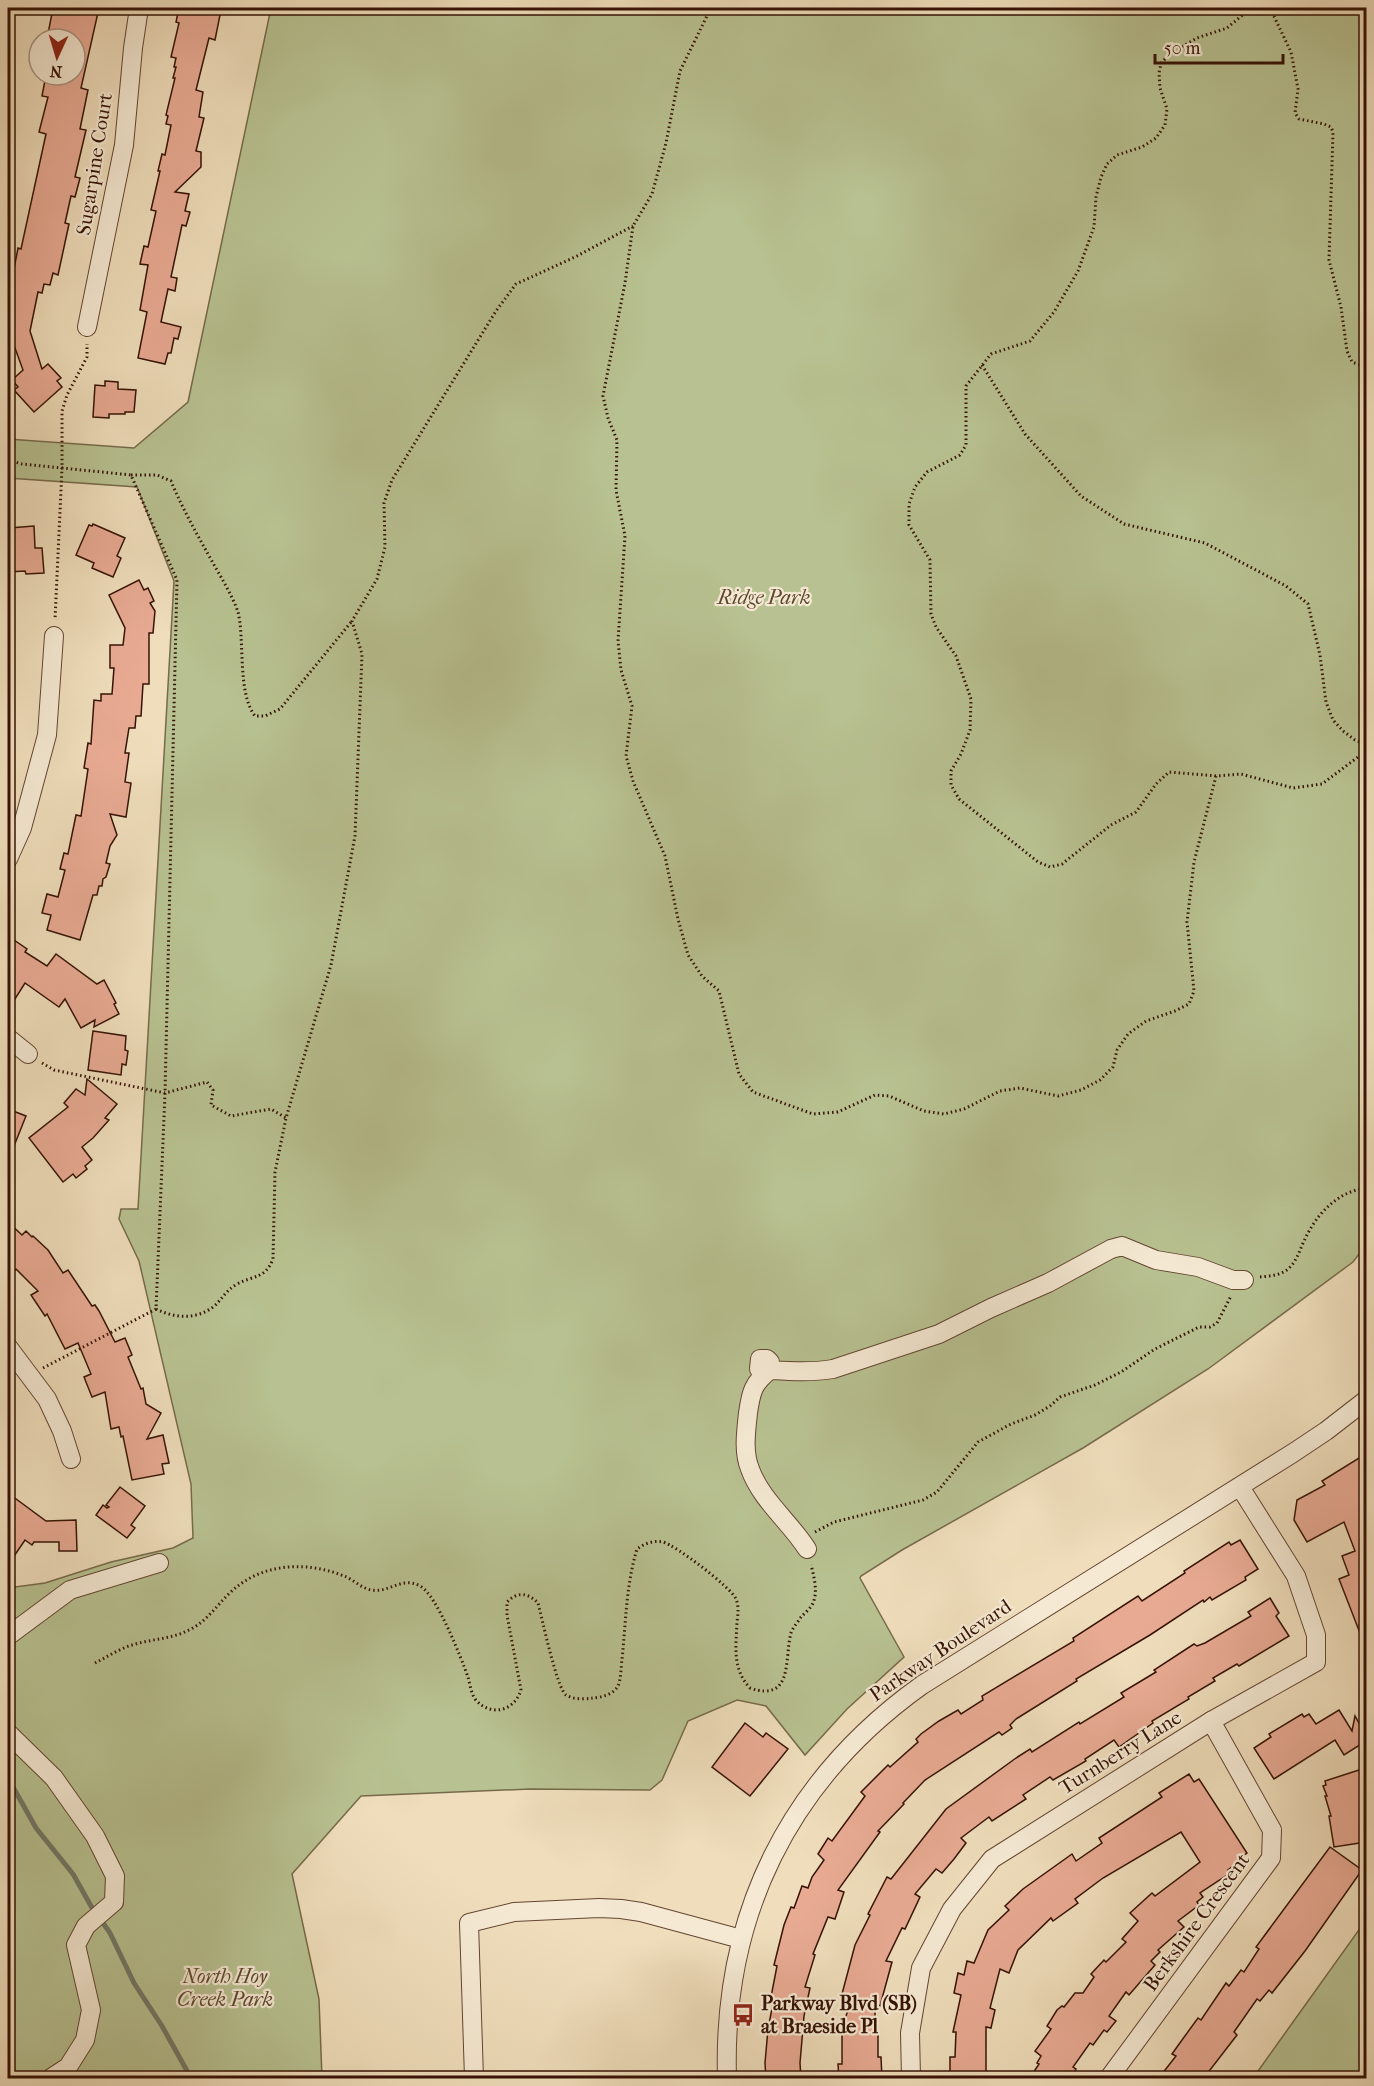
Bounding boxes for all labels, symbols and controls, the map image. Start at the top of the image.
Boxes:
north arrow [27,27,87,87]
scale bar [1155,27,1282,65]
text: 50 m [1164,38,1201,59]
text: N [48,62,63,81]
street label: Sugarpine Court [72,91,117,237]
park label: Ridge Park [716,586,810,609]
street label: Parkway Boulevard [865,1594,1016,1706]
street label: Turnberry Lane [1055,1706,1186,1799]
street label: Berkshire Crescent [1139,1849,1254,1996]
park label: North Hoy Creek Park [177,1965,273,2011]
place label: Parkway Blvd (SB) at Braeside Pl [761,1992,917,2038]
bus stop icon: Parkway Blvd (SB) at Braeside Pl [730,2002,756,2028]

